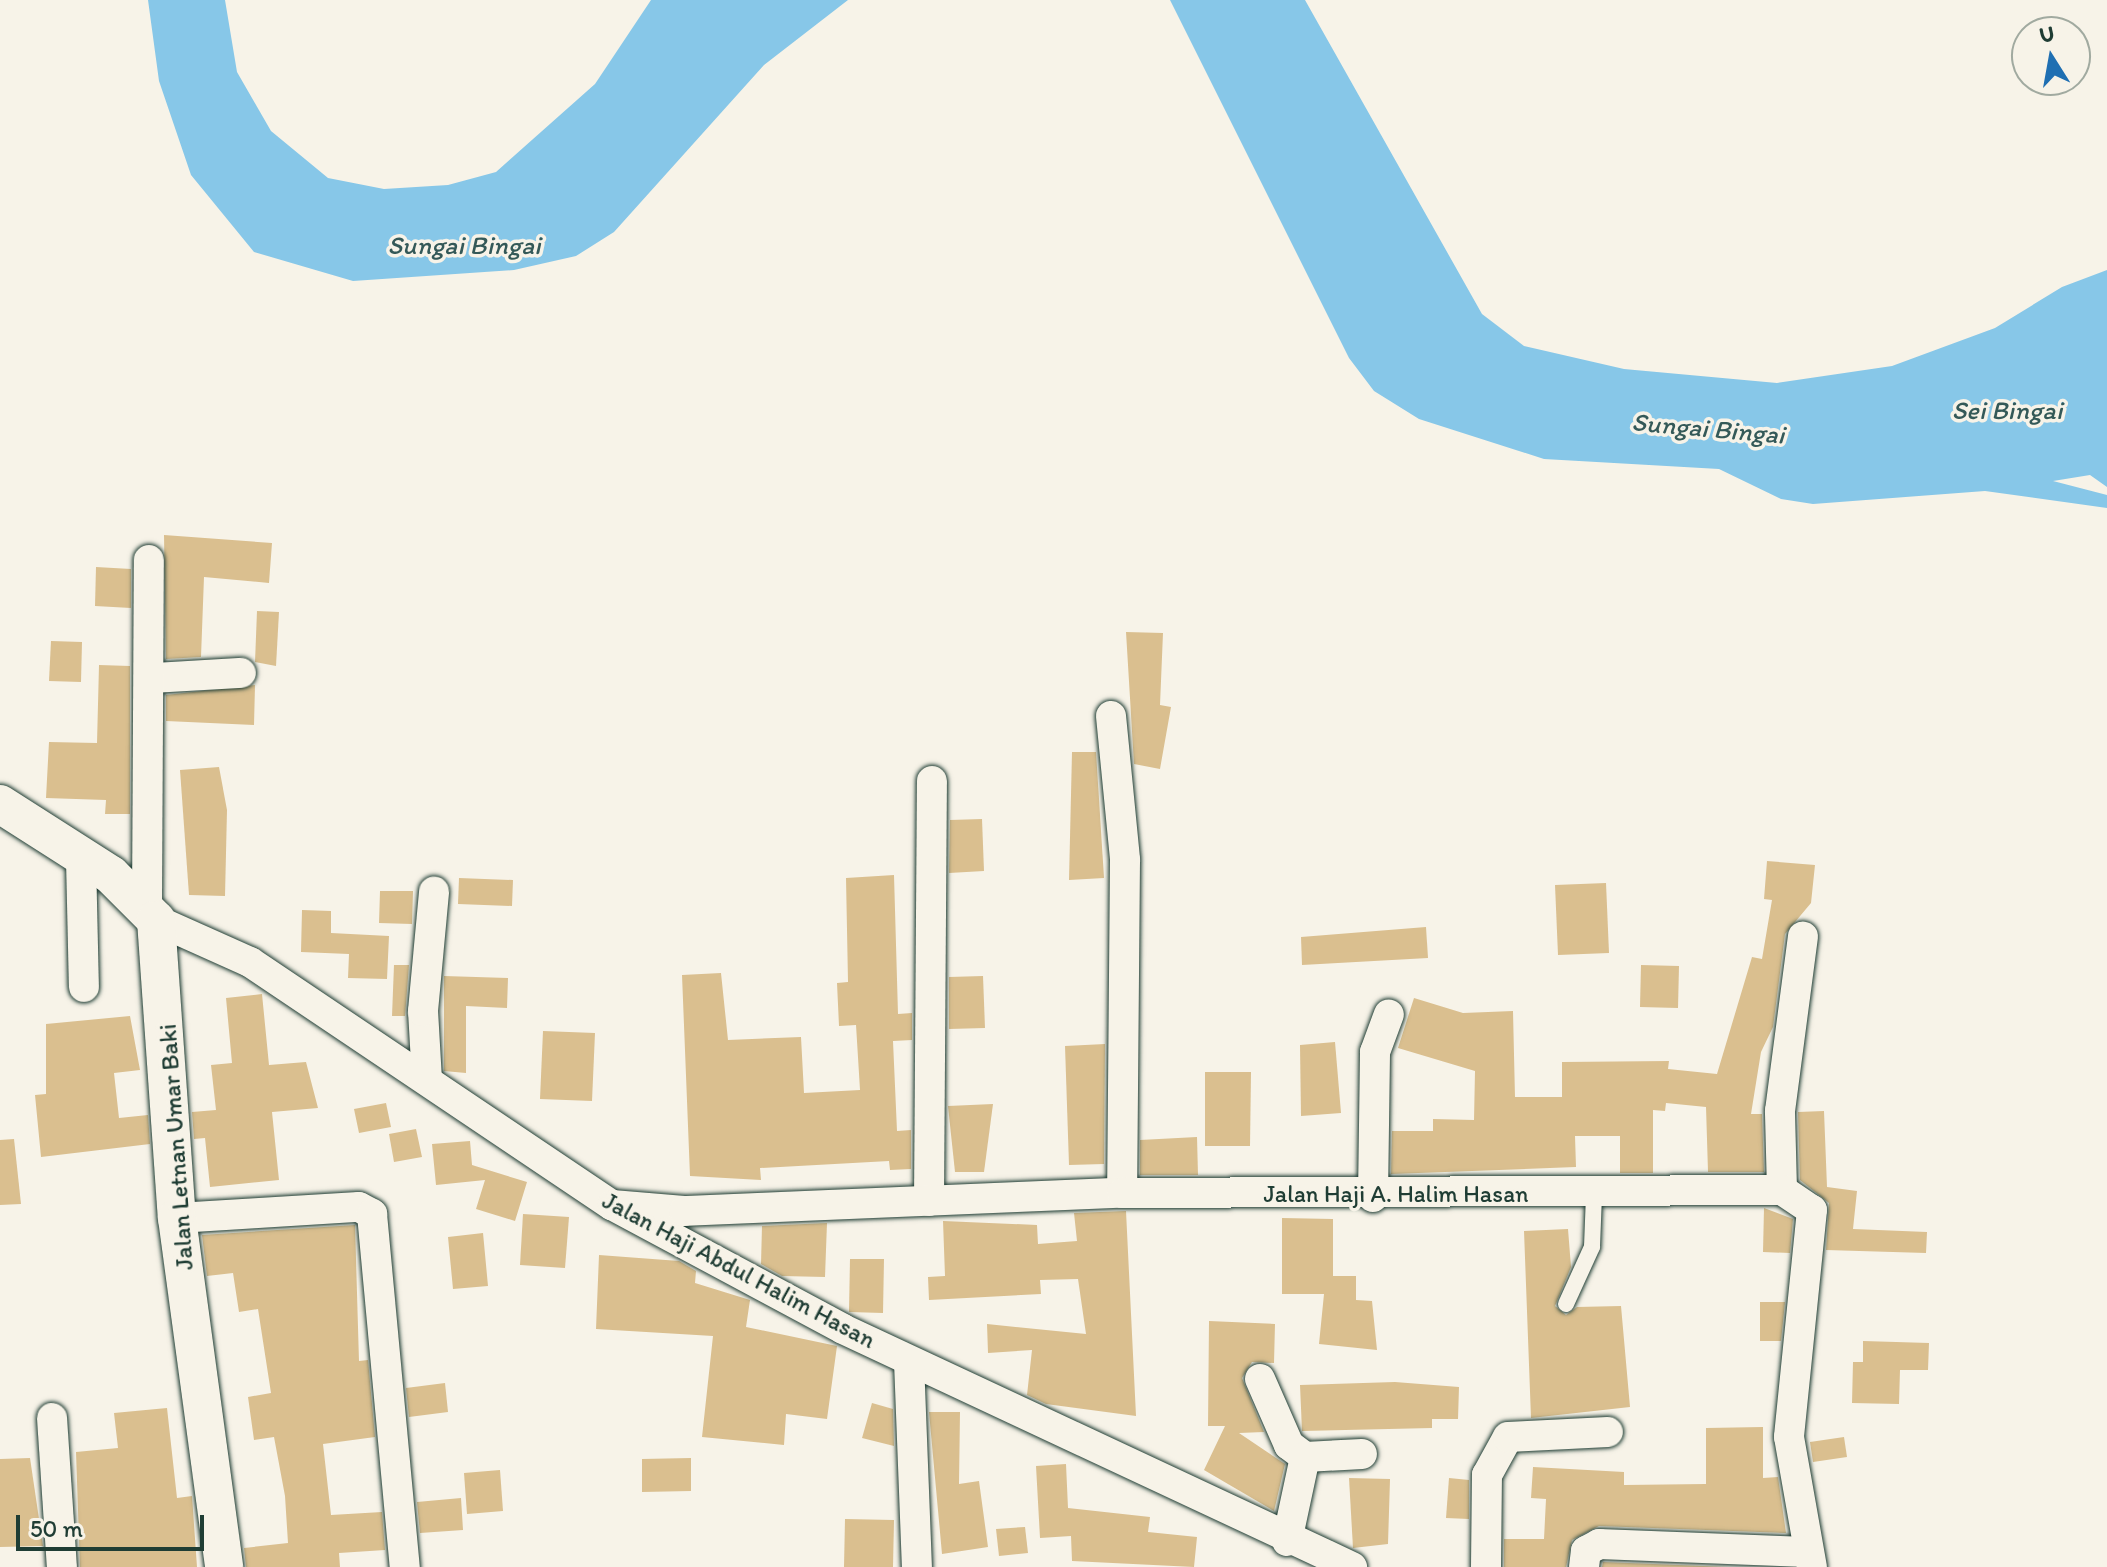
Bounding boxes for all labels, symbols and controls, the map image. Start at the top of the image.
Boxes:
north arrow [2011,16,2091,96]
text: U [2037,19,2056,49]
water label: Sungai Bingai [388,230,540,262]
water label: Sei Bingai [1952,395,2062,427]
water label: Sungai Bingai [1630,407,1786,451]
street label: Jalan Letnan Umar Baki [153,1023,199,1271]
street label: Jalan Haji A. Halim Hasan [1264,1180,1528,1208]
street label: Jalan Haji Abdul Halim Hasan [598,1186,880,1354]
scale bar [20,1499,208,1549]
text: 50 m [30,1514,83,1543]

